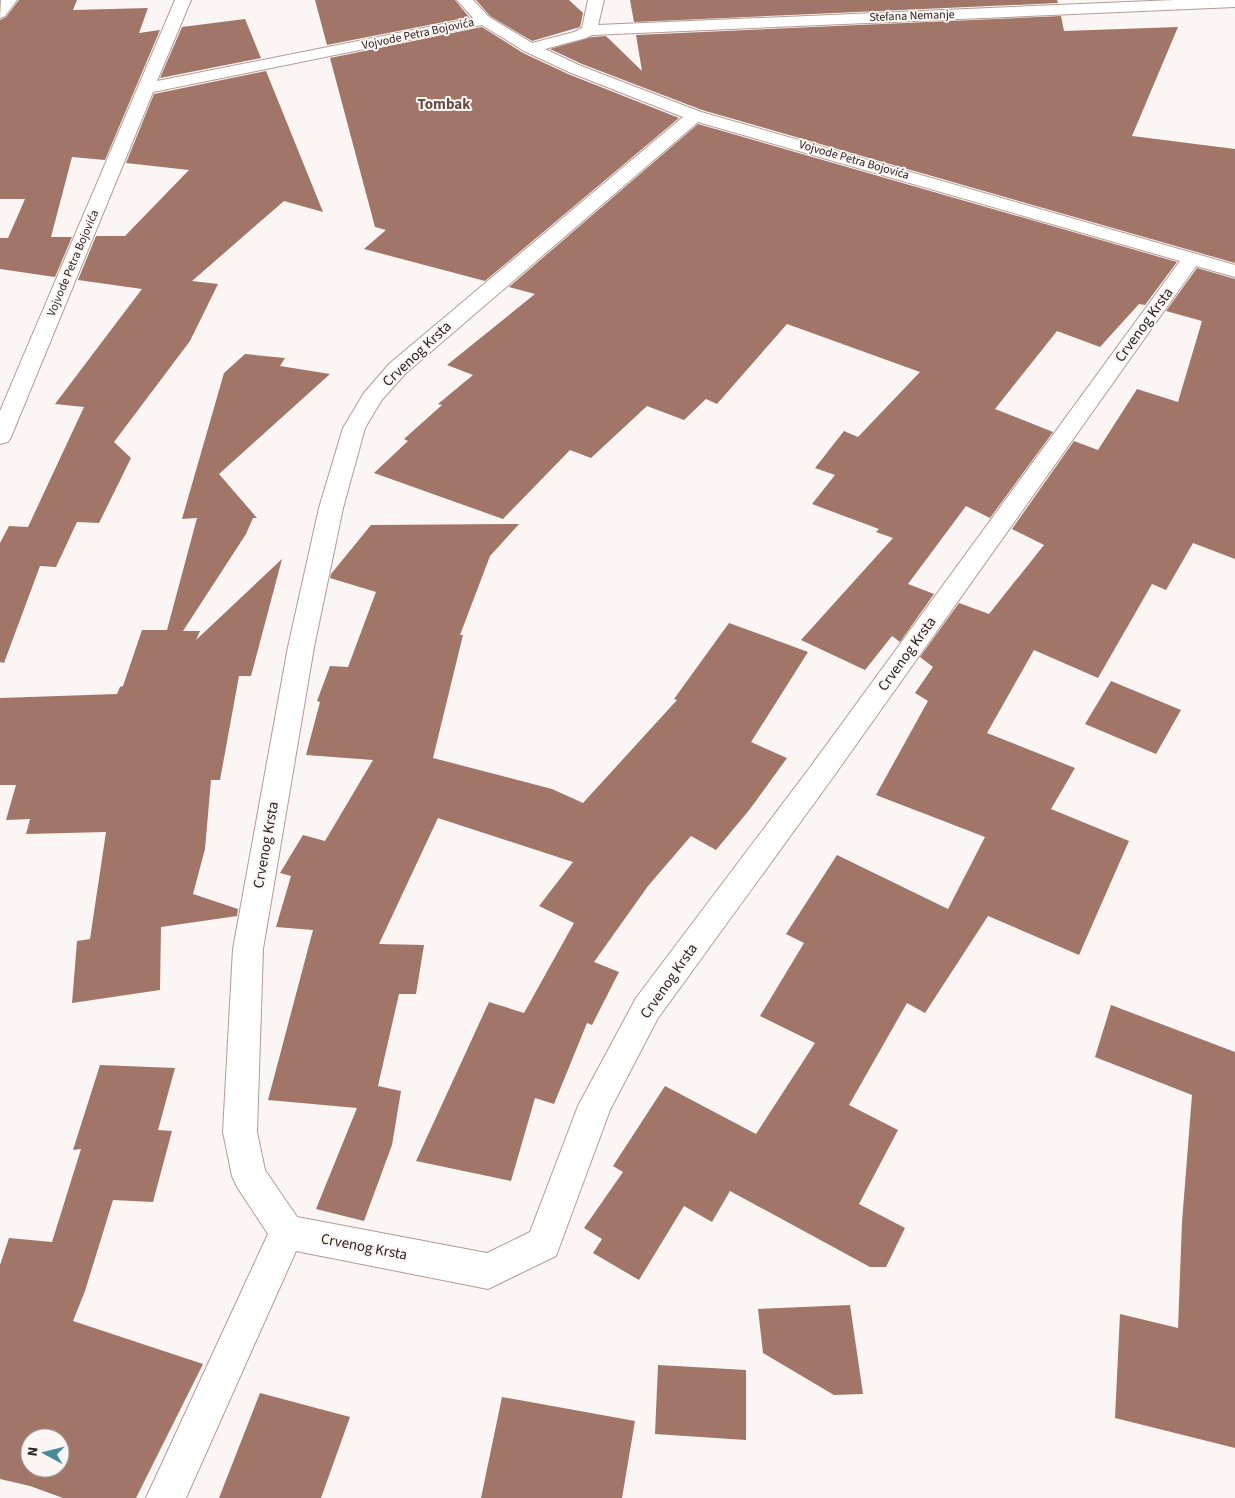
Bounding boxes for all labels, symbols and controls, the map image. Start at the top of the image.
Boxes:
street label: Stefana Nemanje [869,6,955,26]
street label: Vojvode Petra Bojovića [360,14,476,54]
district label: Tombak [418,94,471,115]
street label: Vojvode Petra Bojovića [797,136,911,184]
street label: Vojvode Petra Bojovića [43,207,103,319]
street label: Crvenog Krsta [1110,283,1178,367]
street label: Crvenog Krsta [378,316,456,392]
street label: Crvenog Krsta [873,612,941,696]
street label: Crvenog Krsta [248,800,284,890]
street label: Crvenog Krsta [635,939,703,1023]
street label: Crvenog Krsta [319,1228,409,1266]
north arrow [20,1428,70,1478]
text: N [23,1446,44,1457]

